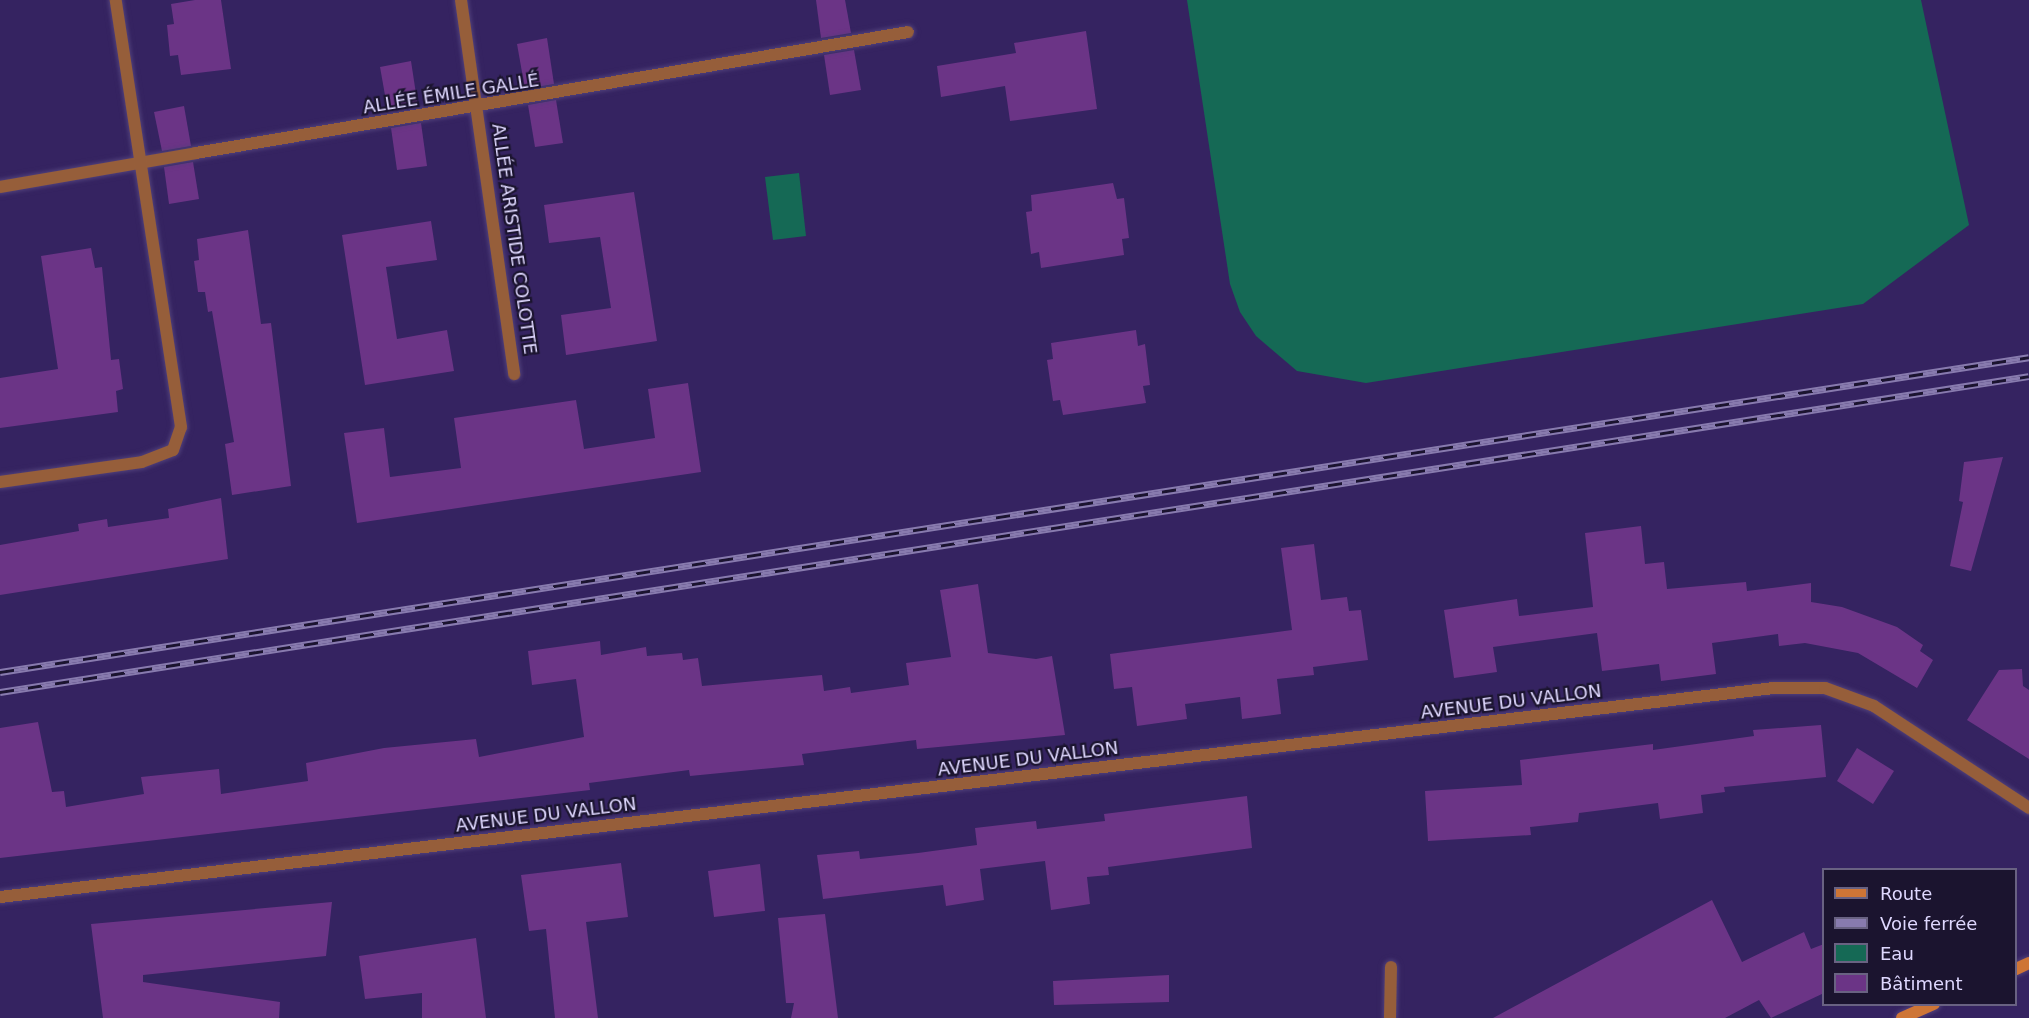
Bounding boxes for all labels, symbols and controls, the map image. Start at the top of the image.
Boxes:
street label: ALLÉE ÉMILE GALLÉ [361,69,541,119]
street label: ALLÉE ARISTIDE COLOTTE [487,122,541,356]
street label: AVENUE DU VALLON [1419,680,1603,724]
street label: AVENUE DU VALLON [936,737,1120,781]
street label: AVENUE DU VALLON [454,793,638,837]
legend [1822,868,2017,1006]
text: Route [1880,883,1932,904]
text: Voie ferrée [1880,913,1977,934]
text: Eau [1880,943,1914,964]
text: Bâtiment [1880,973,1963,994]

